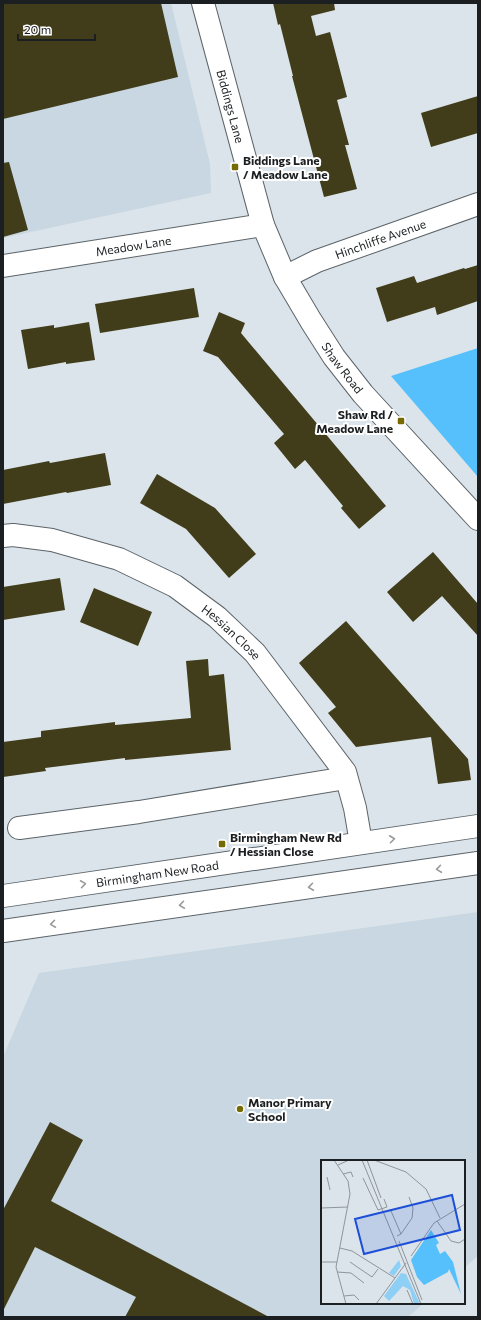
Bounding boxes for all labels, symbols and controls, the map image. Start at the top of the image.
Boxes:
scale bar [18,16,95,42]
text: 20 m [24,22,51,36]
street label: Biddings Lane [214,68,248,145]
place label: Biddings Lane / Meadow Lane [243,153,328,181]
marker: Biddings Lane / Meadow Lane [230,162,240,172]
street label: Hinchliffe Avenue [333,216,428,261]
street label: Meadow Lane [95,233,172,258]
street label: Shaw Road [319,340,367,396]
place label: Shaw Rd / Meadow Lane [316,407,394,435]
marker: Shaw Rd / Meadow Lane [396,416,406,426]
street label: Hessian Close [199,601,264,662]
place label: Birmingham New Rd / Hessian Close [230,830,342,858]
one-way arrow [389,835,395,844]
marker: Birmingham New Rd / Hessian Close [217,839,227,849]
street label: Birmingham New Road [95,857,220,889]
one-way arrow [436,864,442,873]
one-way arrow [80,880,86,889]
one-way arrow [308,882,314,891]
one-way arrow [179,900,185,909]
one-way arrow [50,919,56,928]
place label: Manor Primary School [248,1095,332,1123]
marker: Manor Primary School [235,1104,245,1114]
inset map [321,1160,465,1304]

